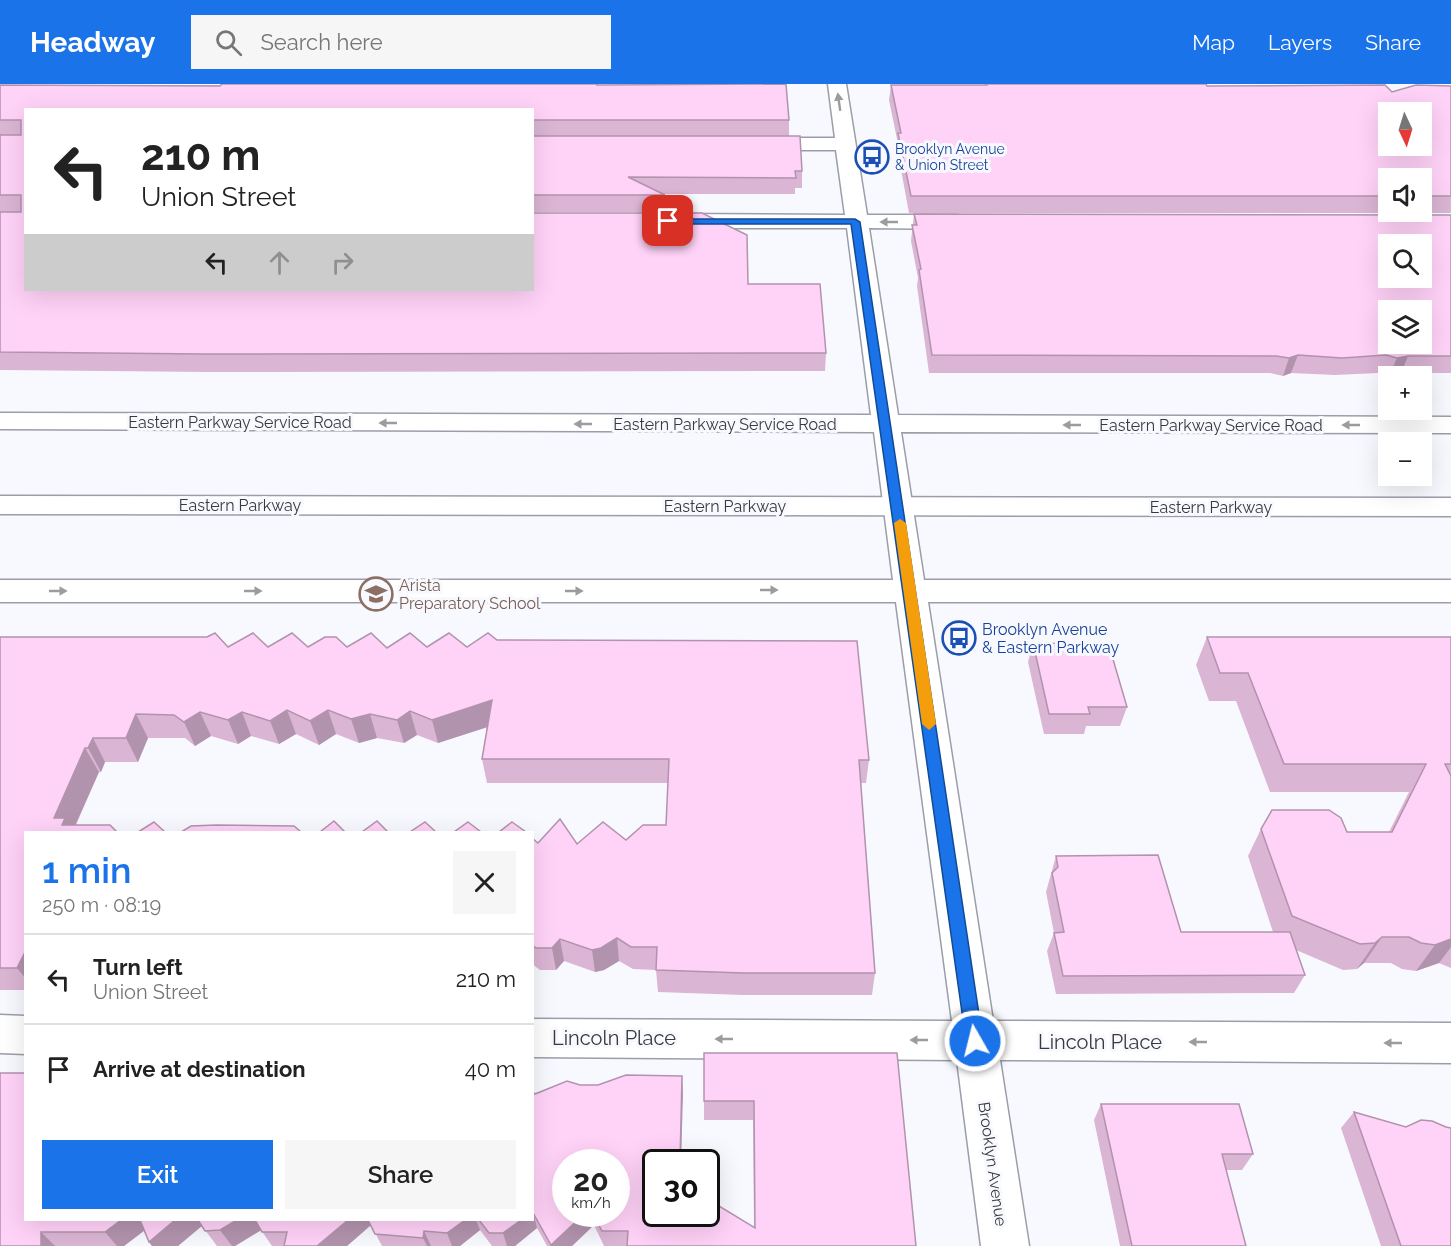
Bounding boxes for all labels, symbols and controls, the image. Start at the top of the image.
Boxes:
search box [191,15,611,69]
text: Headway [30,26,155,59]
icon: search [212,26,245,59]
text: Search here [260,29,383,55]
text: Map [1192,30,1235,55]
text: Layers [1268,30,1332,55]
text: Share [1365,30,1421,55]
one-way arrow [834,92,843,111]
north arrow [1378,102,1432,156]
map controls [1378,102,1432,486]
text: 210 m [141,131,260,180]
icon: left [42,132,120,210]
bus stop icon: Brooklyn Avenue & Union Street [854,139,890,175]
place label: Brooklyn Avenue & Union Street [895,141,1005,173]
button: sound [1378,168,1432,222]
text: Union Street [141,181,296,212]
pin [642,195,693,246]
icon: arrive [651,204,684,237]
one-way arrow [879,217,898,227]
button: search [1378,234,1432,288]
icon: left [200,246,233,279]
icon: ahead [263,246,296,279]
icon: right [326,246,359,279]
button: layers [1378,300,1432,354]
button: + [1378,366,1432,420]
street label: Eastern Parkway Service Road [128,413,352,432]
street label: Eastern Parkway Service Road [613,415,837,434]
street label: Eastern Parkway Service Road [1099,416,1323,435]
one-way arrow [378,418,397,428]
one-way arrow [573,419,592,429]
one-way arrow [1062,420,1081,430]
one-way arrow [1341,420,1360,430]
button: − [1378,432,1432,486]
street label: Eastern Parkway [179,496,302,515]
street label: Eastern Parkway [664,497,787,516]
street label: Eastern Parkway [1150,498,1273,517]
school or university icon: Arista Preparatory School [358,576,394,612]
place label: Arista Preparatory School [399,576,541,613]
one-way arrow [760,585,779,595]
one-way arrow [49,586,68,596]
one-way arrow [244,586,263,596]
one-way arrow [565,586,584,596]
bus stop icon: Brooklyn Avenue & Eastern Parkway [941,620,977,656]
place label: Brooklyn Avenue & Eastern Parkway [982,620,1119,657]
text: 1 min [42,849,131,891]
button: close [453,851,516,914]
text: 250 m · 08:19 [42,893,161,917]
text: Turn left [93,954,183,980]
icon: left [42,963,75,996]
text: 210 m [456,966,516,992]
text: Union Street [93,980,208,1004]
position arrow [943,1009,1007,1073]
street label: Lincoln Place [552,1026,676,1050]
street label: Lincoln Place [1038,1030,1162,1054]
one-way arrow [714,1034,733,1044]
one-way arrow [909,1035,928,1045]
one-way arrow [1188,1037,1207,1047]
one-way arrow [1383,1038,1402,1048]
icon: arrive [42,1053,75,1086]
text: Arrive at destination [93,1056,306,1082]
text: 40 m [465,1056,516,1082]
street label: Brooklyn Avenue [974,1101,1011,1227]
button: Exit [42,1140,273,1209]
button: Share [285,1140,516,1209]
speed limit sign: 30 [642,1149,720,1227]
text: 20 [573,1163,609,1198]
text: km/h [571,1194,611,1212]

